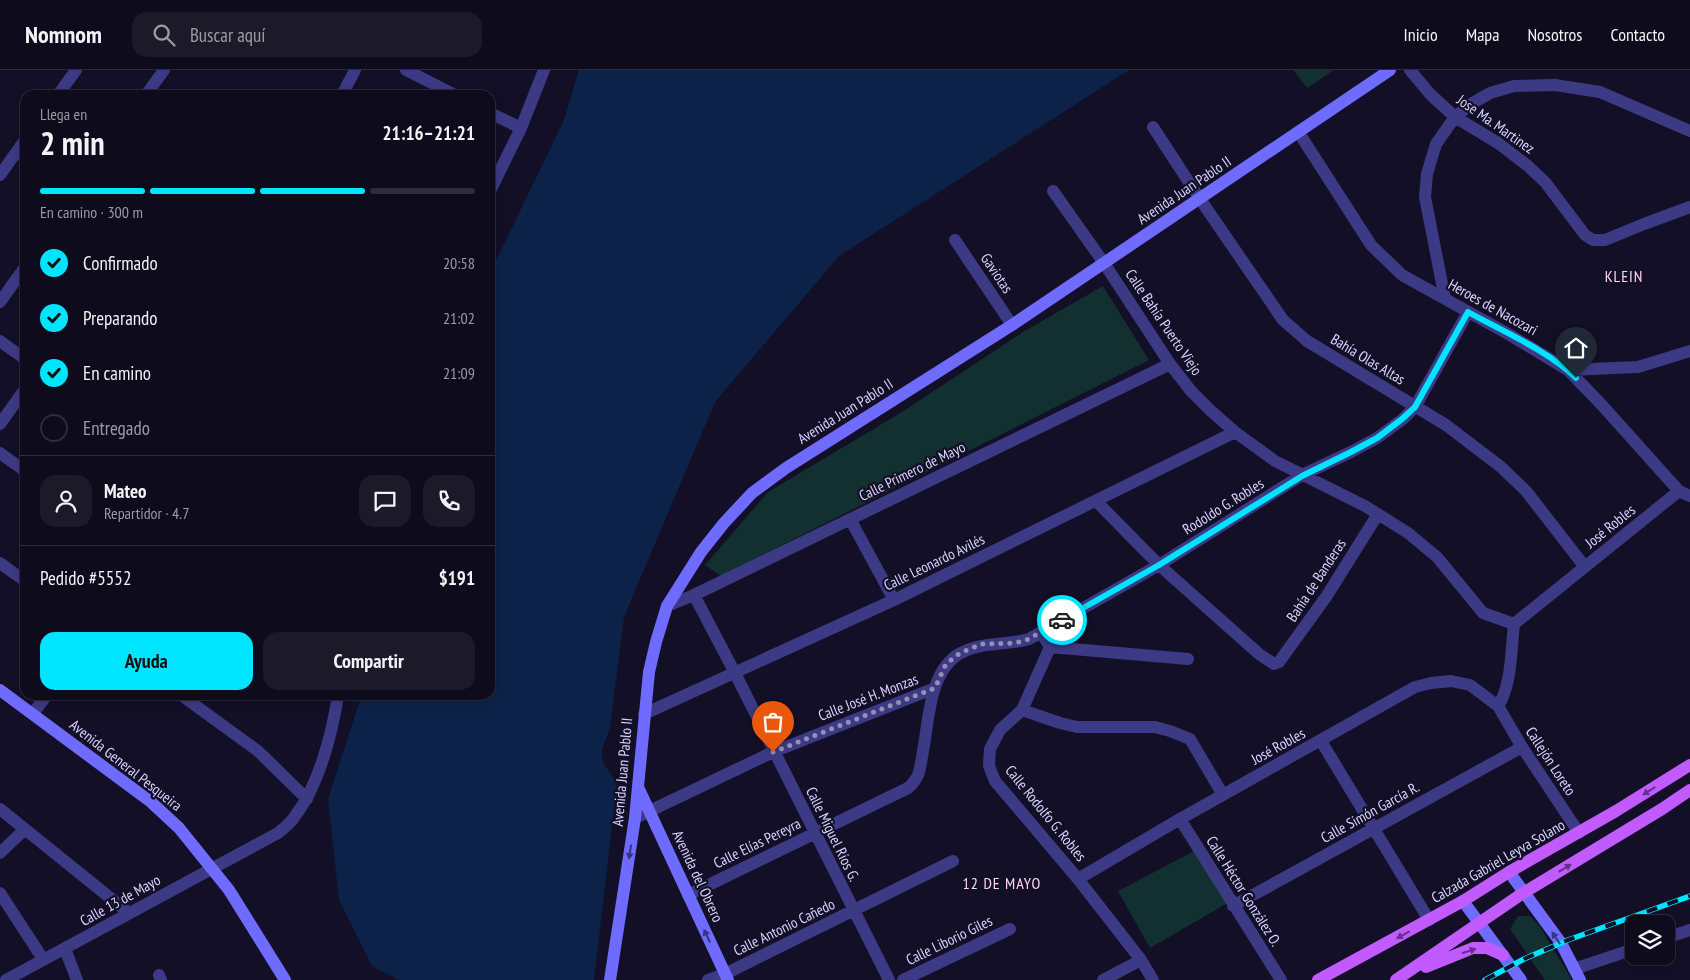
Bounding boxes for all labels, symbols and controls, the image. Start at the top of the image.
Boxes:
search box [132,12,482,57]
text: Nomnom [25,19,102,50]
icon: search [150,21,178,49]
text: Buscar aquí [190,23,265,47]
text: Inicio [1404,23,1438,46]
text: Mapa [1466,23,1499,46]
text: Nosotros [1527,23,1582,46]
text: Contacto [1610,23,1665,46]
street label: Jose Ma. Martinez [1453,90,1538,158]
text: Llega en [40,104,87,124]
text: 21:16–21:21 [382,121,475,145]
text: 2 min [40,122,105,164]
street label: Avenida Juan Pablo II [1133,152,1235,228]
text: En camino · 300 m [40,202,143,222]
icon: check [40,249,68,277]
street label: Gaviotas [977,249,1017,297]
text: Confirmado [83,251,158,275]
text: 20:58 [443,253,475,273]
street label: Calle Bahía Puerto Viejo [1121,265,1207,379]
district label: KLEIN [1605,266,1643,286]
street label: Heroes de Nacozari [1445,275,1541,339]
icon: check [40,304,68,332]
text: Preparando [83,306,158,330]
text: 21:02 [443,308,475,328]
pin [1555,327,1597,378]
street label: Bahía Olas Altas [1327,329,1409,389]
icon: home [1562,334,1590,362]
icon: check [40,359,68,387]
text: En camino [83,361,151,385]
text: 21:09 [443,363,475,383]
street label: Avenida Juan Pablo II [794,374,896,448]
text: Entregado [83,416,150,440]
street label: Calle Primero de Mayo [856,437,968,505]
street label: Rodoldo G. Robles [1179,473,1267,539]
button: person [40,475,92,527]
button: chat [359,475,411,527]
button: phone [423,475,475,527]
text: Mateo [104,479,147,503]
street label: José Robles [1580,500,1639,553]
text: Repartidor · 4.7 [104,503,189,523]
street label: Calle Leonardo Avilés [880,529,988,595]
street label: Bahía de Banderas [1282,535,1350,625]
text: Pedido #5552 [40,566,131,590]
text: $191 [439,566,475,590]
courier [1037,595,1087,645]
icon: car [1048,606,1076,634]
button: Ayuda [40,632,253,690]
button: Compartir [263,632,475,690]
street label: Calle José H. Monzas [815,669,921,725]
pin [752,701,794,752]
icon: bag [759,708,787,736]
street label: Avenida General Pesqueira [66,715,186,815]
street label: Avenida Juan Pablo II [608,717,636,827]
street label: José Robles [1247,723,1308,769]
street label: Callejón Loreto [1522,723,1580,799]
street label: Calle Rodolfo G. Robles [1001,761,1091,865]
street label: Calle Simón García R. [1317,777,1423,847]
street label: Calle Miguel Ríos G. [802,784,864,885]
one-way arrow [1642,786,1655,796]
street label: Calle Elías Pereyra [710,814,804,872]
street label: Calzada Gabriel Leyva Solano [1428,815,1568,907]
street label: Avenida del Obrero [668,827,728,925]
street label: Calle Héctor González O. [1202,832,1286,950]
one-way arrow [625,845,633,861]
one-way arrow [1558,863,1571,872]
street label: Calle 13 de Mayo [76,870,164,930]
district label: 12 DE MAYO [963,873,1041,893]
street label: Calle Antonio Cañedo [730,894,838,960]
street label: Calle Liborio Giles [903,911,995,969]
map controls [1625,915,1675,965]
button: layers [1625,915,1675,965]
one-way arrow [703,929,711,943]
one-way arrow [1396,930,1409,939]
one-way arrow [1552,931,1561,944]
one-way arrow [1462,946,1477,954]

